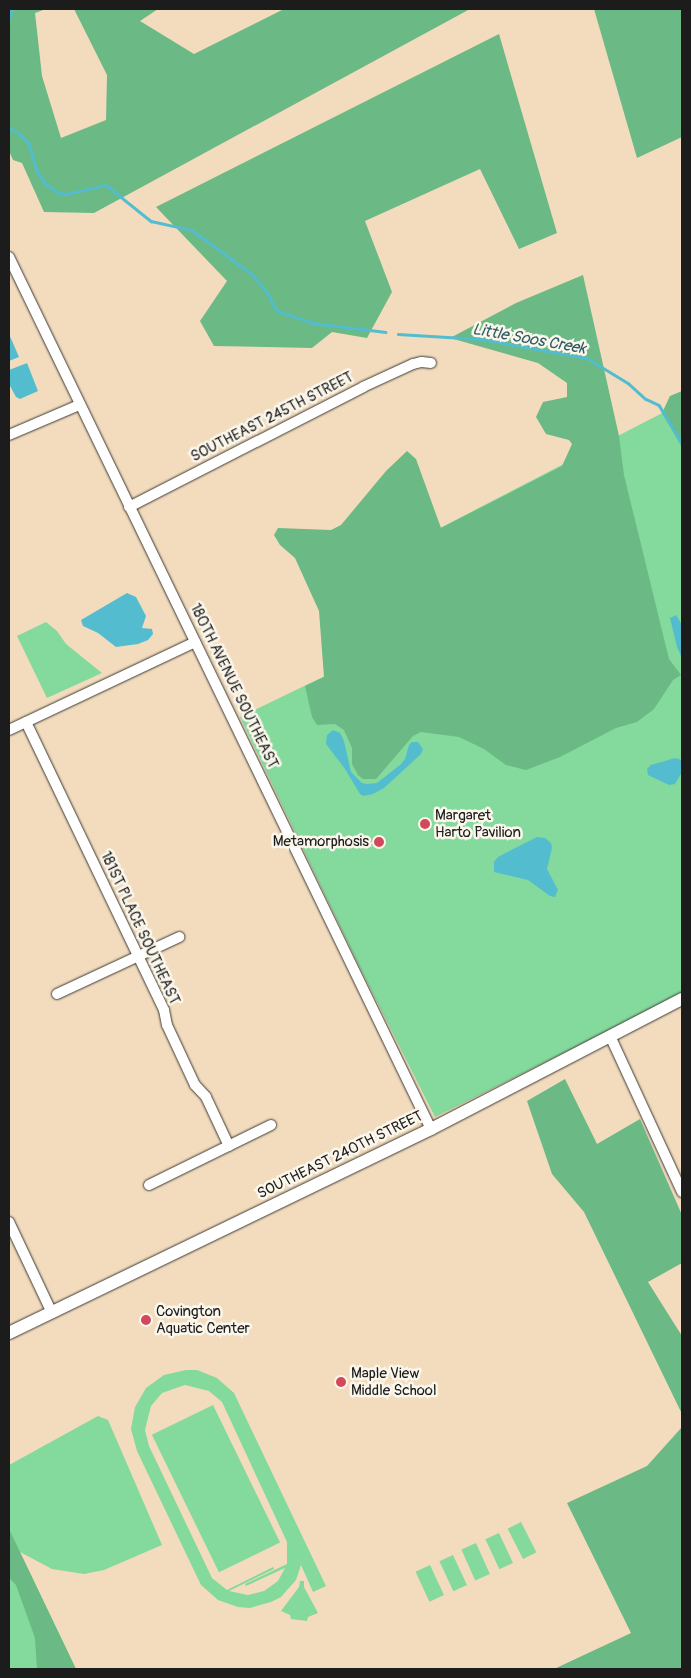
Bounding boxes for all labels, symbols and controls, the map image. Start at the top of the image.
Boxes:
water label: Little Soos Creek [471,320,587,358]
street label: SOUTHEAST 245TH STREET [188,368,356,466]
street label: 180TH AVENUE SOUTHEAST [186,601,282,771]
place label: Margaret Harto Pavilion [435,806,521,841]
marker: Margaret Harto Pavilion [419,818,431,830]
place label: Metamorphosis [273,833,369,851]
marker: Metamorphosis [373,836,385,848]
street label: 181ST PLACE SOUTHEAST [97,849,183,1007]
street label: SOUTHEAST 240TH STREET [254,1107,426,1203]
place label: Covington Aquatic Center [156,1302,250,1337]
marker: Covington Aquatic Center [140,1314,152,1326]
place label: Maple View Middle School [351,1364,436,1399]
marker: Maple View Middle School [335,1376,347,1388]

